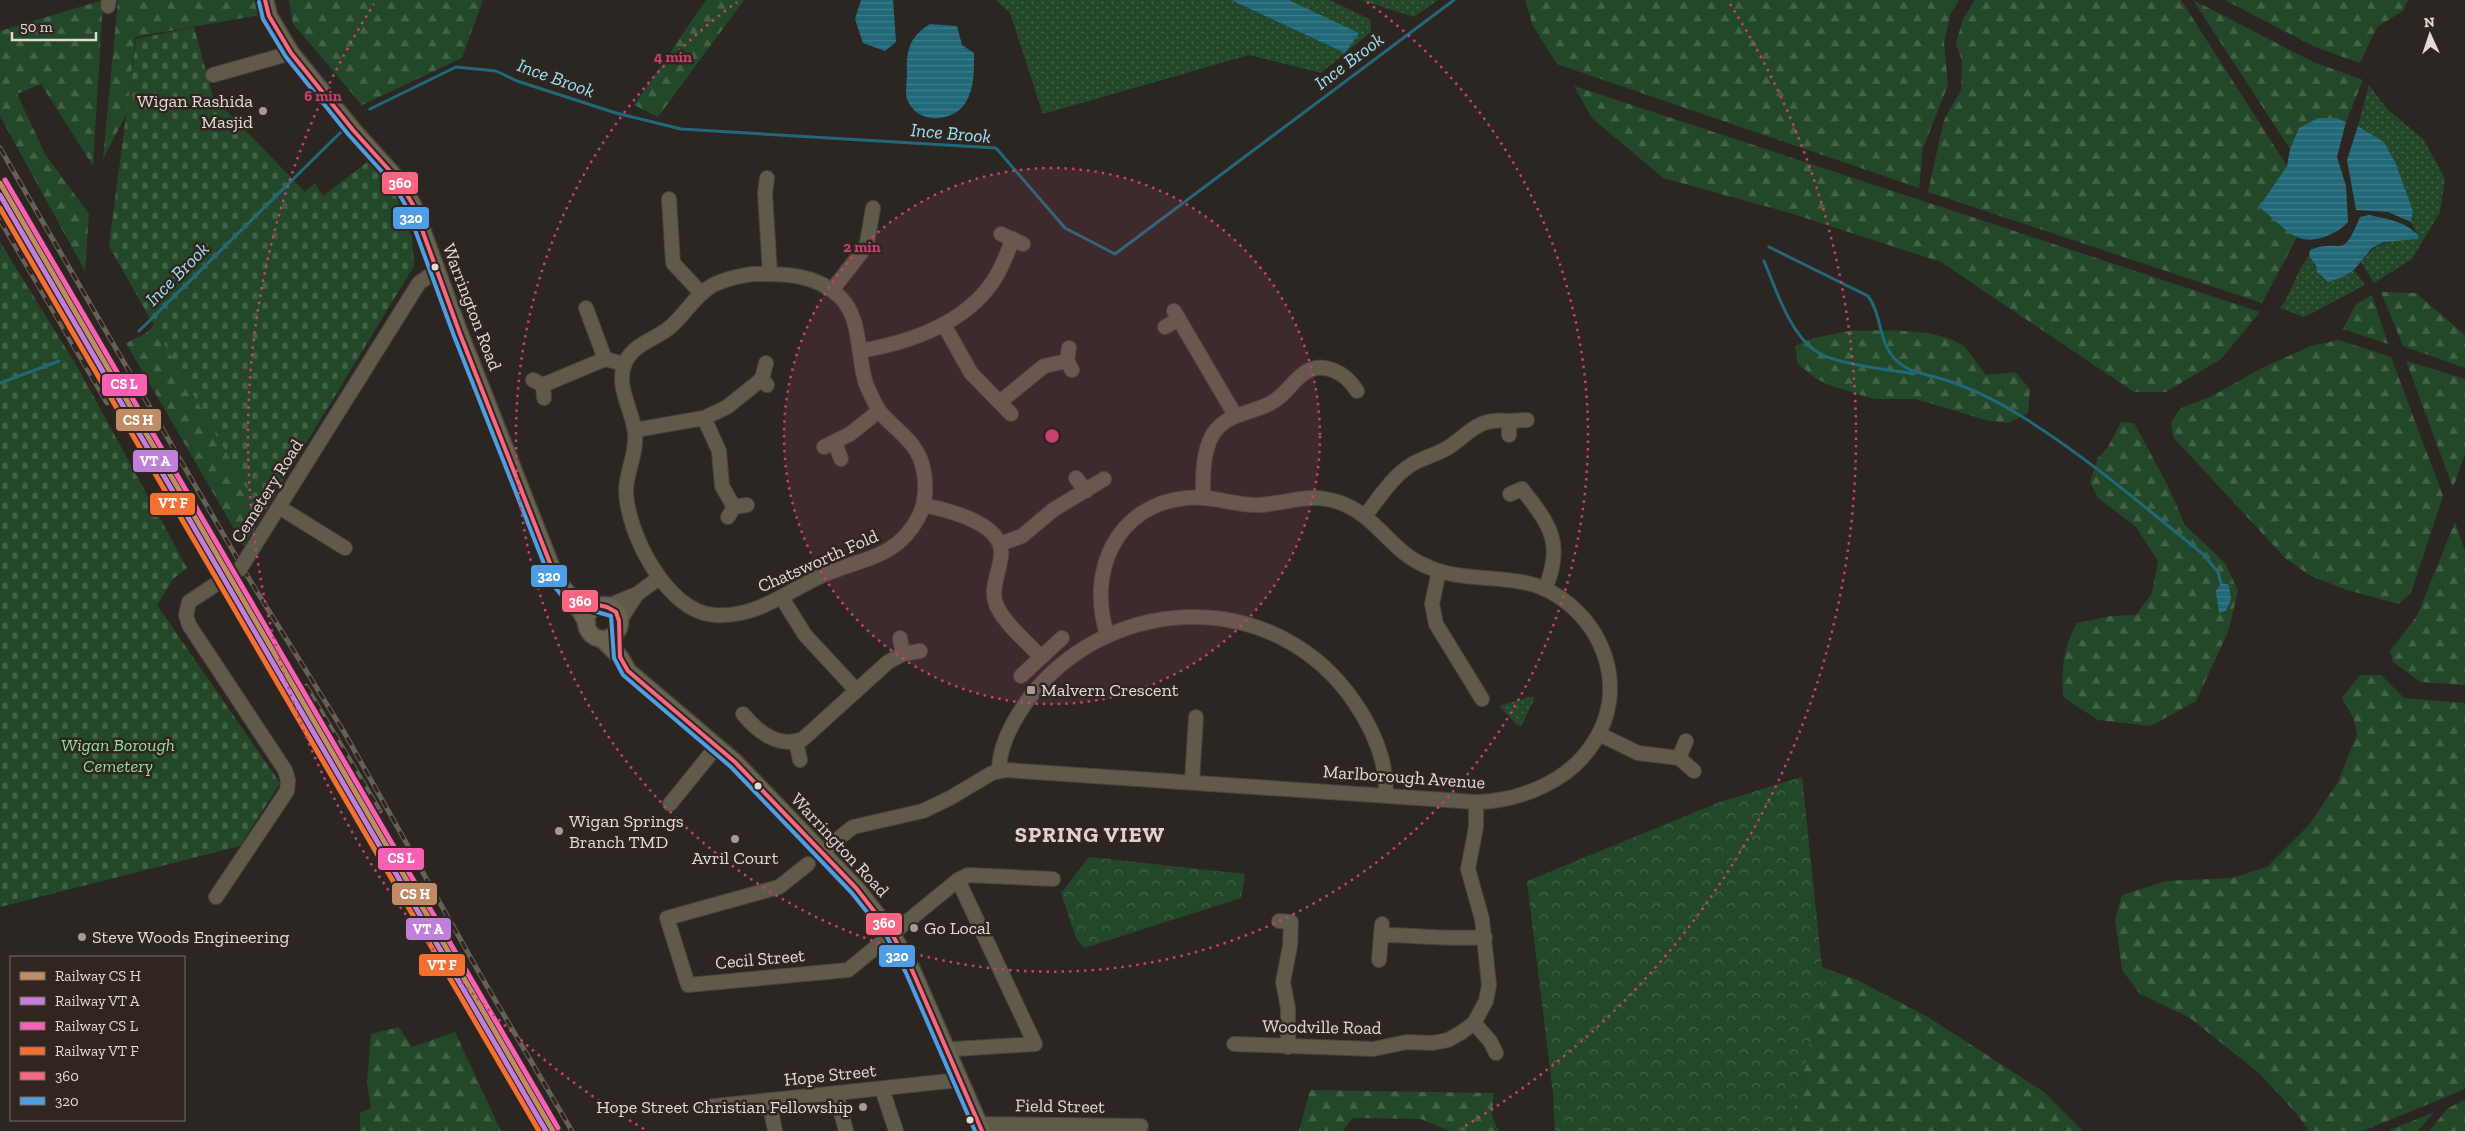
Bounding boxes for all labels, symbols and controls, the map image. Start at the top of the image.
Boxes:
scale bar [12,10,96,42]
north arrow [2405,10,2455,60]
text: N [2424,14,2435,31]
text: 50 m [20,18,53,36]
water label: Ince Brook [1310,28,1388,94]
text: 4 min [654,48,692,66]
water label: Ince Brook [514,53,598,103]
text: 6 min [304,87,342,105]
place label: Wigan Rashida Masjid [137,90,253,133]
marker: Wigan Rashida Masjid [257,105,269,117]
water label: Ince Brook [910,118,992,148]
line badge: 360 [381,171,419,195]
text: 360 [388,175,412,192]
line badge: 320 [392,206,430,230]
text: 320 [399,210,423,227]
water label: Ince Brook [140,237,214,311]
text: 2 min [843,238,881,256]
street label: Warrington Road [438,240,506,374]
unlabelled marker [430,262,440,272]
line badge: CS L [101,373,148,397]
text: CS L [110,376,138,393]
line badge: CS H [115,408,162,432]
text: CS H [123,412,153,429]
centre of rings [1043,427,1061,445]
street label: Cemetery Road [226,435,308,547]
line badge: VT A [132,449,179,473]
text: VT A [140,453,171,470]
line badge: VT F [149,492,196,516]
text: VT F [158,495,188,512]
street label: Chatsworth Fold [754,525,882,597]
line badge: 320 [530,564,568,588]
text: 320 [537,568,561,585]
line badge: 360 [561,589,599,613]
text: 360 [568,593,592,610]
place label: Malvern Crescent [1041,679,1179,701]
marker: Malvern Crescent [1025,684,1037,696]
park label: Wigan Borough Cemetery [61,734,175,777]
street label: Marlborough Avenue [1322,760,1486,794]
unlabelled marker [753,781,763,791]
street label: Warrington Road [786,788,894,902]
place label: Wigan Springs Branch TMD [569,810,684,853]
district label: SPRING VIEW [1015,821,1165,848]
marker: Wigan Springs Branch TMD [553,825,565,837]
marker: Avril Court [729,833,741,845]
line badge: CS L [377,847,425,871]
place label: Avril Court [692,847,779,869]
text: CS L [387,850,415,867]
line badge: CS H [391,882,438,906]
text: CS H [400,886,430,903]
line badge: 360 [865,912,903,936]
text: 360 [872,915,896,932]
line badge: VT A [405,917,452,941]
place label: Go Local [924,917,991,939]
text: VT A [413,921,444,938]
marker: Go Local [908,922,920,934]
place label: Steve Woods Engineering [92,926,289,948]
marker: Steve Woods Engineering [76,931,88,943]
street label: Cecil Street [714,944,806,974]
line badge: 320 [878,944,916,968]
text: 320 [885,948,909,965]
line badge: VT F [418,953,466,977]
legend [10,956,185,1121]
text: VT F [427,957,457,974]
text: Railway CS H [55,967,141,985]
text: Railway VT A [55,992,140,1010]
street label: Woodville Road [1262,1015,1382,1039]
text: Railway CS L [55,1017,138,1035]
text: Railway VT F [55,1042,139,1060]
street label: Hope Street [783,1059,877,1091]
text: 360 [55,1067,79,1085]
text: 320 [55,1092,79,1110]
street label: Field Street [1015,1094,1105,1118]
place label: Hope Street Christian Fellowship [596,1096,853,1118]
marker: Hope Street Christian Fellowship [857,1101,869,1113]
unlabelled marker [965,1115,975,1125]

